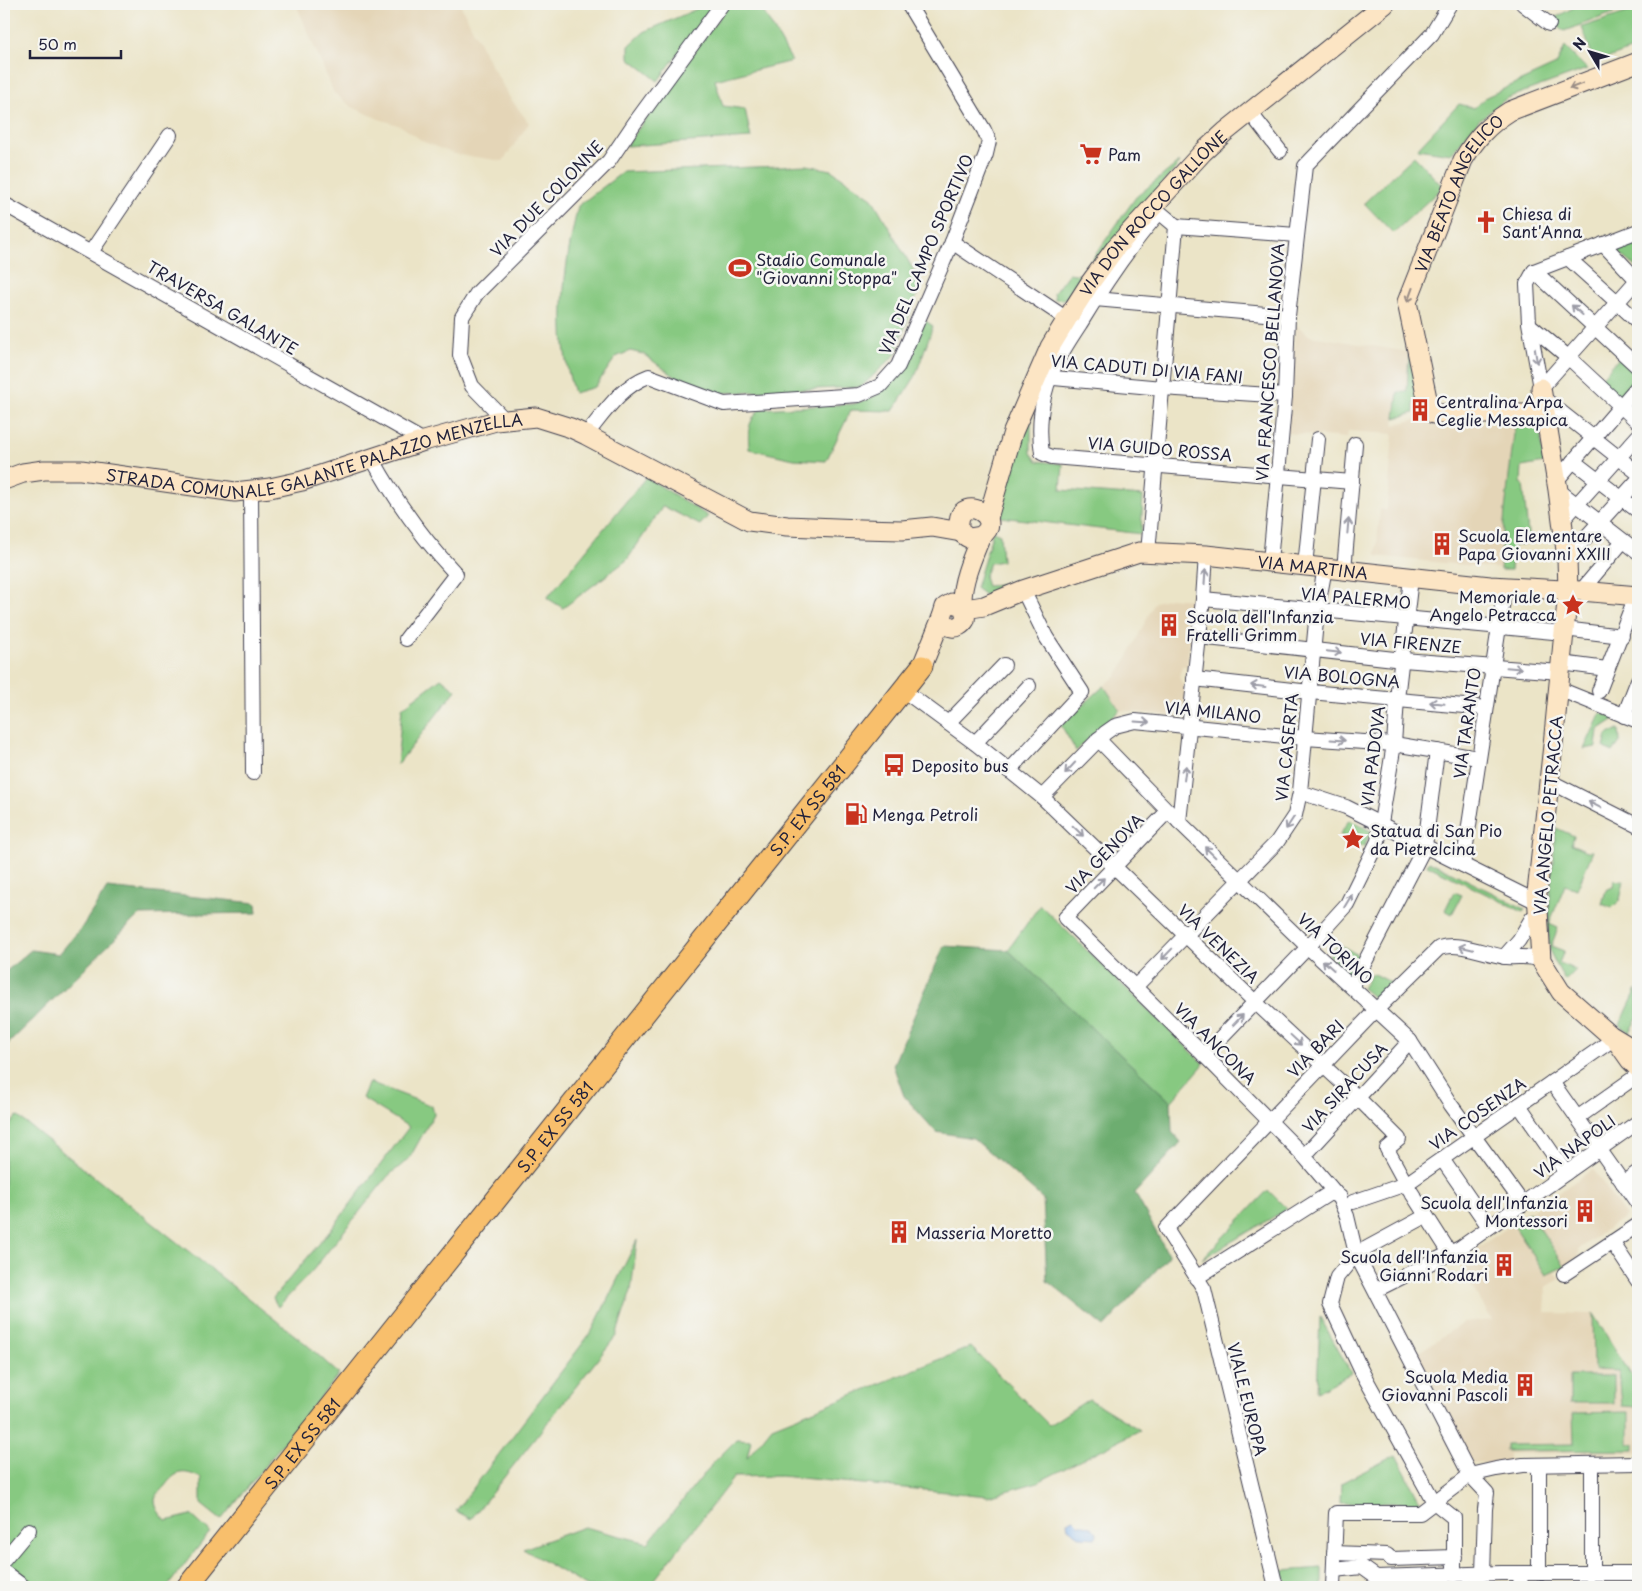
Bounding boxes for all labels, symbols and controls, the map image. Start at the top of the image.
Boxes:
scale bar [30,28,121,60]
north arrow [1564,28,1614,78]
text: 50 m [38,32,77,55]
text: N [1568,33,1591,55]
one-way arrow [1569,81,1584,91]
street label: VIA BEATO ANGELICO [1408,108,1508,276]
street label: VIA DON ROCCO GALLONE [1073,124,1232,300]
street label: VIA DUE COLONNE [484,134,608,262]
supermarket icon: Pam [1078,141,1104,167]
place label: Pam [1108,142,1141,166]
street label: VIA DEL CAMPO SPORTIVO [872,150,978,358]
place label: Chiesa di Sant'Anna [1502,201,1582,243]
church icon: Chiesa di Sant'Anna [1473,209,1499,235]
street label: VIA FRANCESCO BELLANOVA [1249,242,1289,482]
place label: Stadio Comunale "Giovanni Stoppa" [756,247,897,289]
street label: TRAVERSA GALANTE [143,254,303,360]
sports icon: Stadio Comunale "Giovanni Stoppa" [727,255,753,281]
one-way arrow [1405,287,1414,302]
one-way arrow [1570,305,1583,316]
street label: VIA CADUTI DI VIA FANI [1050,348,1244,388]
one-way arrow [1532,348,1542,364]
place label: Centralina Arpa Ceglie Messapica [1436,389,1568,431]
building icon: Centralina Arpa Ceglie Messapica [1407,397,1433,423]
street label: STRADA COMUNALE GALANTE PALAZZO MENZELLA [105,406,524,504]
street label: VIA GUIDO ROSSA [1087,430,1233,466]
one-way arrow [1343,518,1352,534]
place label: Scuola Elementare Papa Giovanni XXIII [1458,523,1611,565]
building icon: Scuola Elementare Papa Giovanni XXIII [1429,531,1455,557]
street label: VIA MARTINA [1257,549,1369,585]
one-way arrow [1200,569,1209,585]
street label: VIA PALERMO [1300,580,1412,614]
place label: Memoriale a Angelo Petracca [1429,584,1556,626]
place icon: Memoriale a Angelo Petracca [1560,592,1586,618]
place label: Scuola dell'Infanzia Fratelli Grimm [1186,604,1334,646]
building icon: Scuola dell'Infanzia Fratelli Grimm [1156,612,1182,638]
street label: VIA FIRENZE [1359,626,1463,658]
one-way arrow [1326,647,1342,657]
street label: VIA BOLOGNA [1283,659,1401,693]
one-way arrow [1505,663,1521,673]
street label: VIA TARANTO [1446,666,1486,780]
one-way arrow [1250,681,1266,691]
street label: VIA CASERTA [1268,691,1304,803]
street label: VIA MILANO [1164,694,1262,728]
one-way arrow [1429,698,1445,708]
street label: VIA PADOVA [1354,704,1390,808]
street label: VIA ANGELO PETRACCA [1526,714,1568,916]
one-way arrow [1133,718,1149,727]
one-way arrow [1330,735,1346,745]
bus stop icon: Deposito bus [881,752,907,778]
place label: Deposito bus [911,753,1009,777]
street label: S.P. EX SS 581 [763,759,851,861]
one-way arrow [1064,762,1076,774]
one-way arrow [1180,766,1190,782]
one-way arrow [1587,800,1602,810]
fuel station icon: Menga Petroli [843,801,869,827]
place label: Menga Petroli [872,802,978,826]
street label: VIA GENOVA [1059,807,1149,899]
one-way arrow [1285,816,1295,830]
place label: Statua di San Pio da Pietrelcina [1370,818,1502,860]
one-way arrow [1071,825,1084,837]
place icon: Statua di San Pio da Pietrelcina [1340,826,1366,852]
one-way arrow [1204,846,1217,858]
one-way arrow [1093,877,1105,889]
one-way arrow [1343,894,1353,908]
street label: VIA VENEZIA [1173,898,1265,988]
street label: VIA TORINO [1293,907,1379,989]
one-way arrow [1459,943,1475,952]
one-way arrow [1161,948,1173,961]
one-way arrow [1321,959,1334,971]
street label: VIA ANCONA [1170,997,1262,1089]
street label: VIA BARI [1281,1013,1349,1083]
one-way arrow [1232,1014,1244,1026]
one-way arrow [1289,1034,1302,1046]
street label: VIA SIRACUSA [1296,1036,1392,1137]
street label: VIA COSENZA [1424,1070,1531,1155]
street label: S.P. EX SS 581 [511,1076,598,1177]
street label: VIA NAPOLI [1528,1108,1620,1184]
place label: Scuola dell'Infanzia Montessori [1420,1190,1568,1232]
building icon: Scuola dell'Infanzia Montessori [1572,1198,1598,1224]
building icon: Masseria Moretto [886,1219,912,1245]
place label: Masseria Moretto [916,1220,1052,1244]
place label: Scuola dell'Infanzia Gianni Rodari [1340,1244,1488,1286]
building icon: Scuola dell'Infanzia Gianni Rodari [1491,1252,1517,1278]
street label: VIALE EUROPA [1222,1340,1274,1459]
place label: Scuola Media Giovanni Pascoli [1381,1364,1508,1406]
building icon: Scuola Media Giovanni Pascoli [1512,1372,1538,1398]
street label: S.P. EX SS 581 [258,1392,346,1494]

